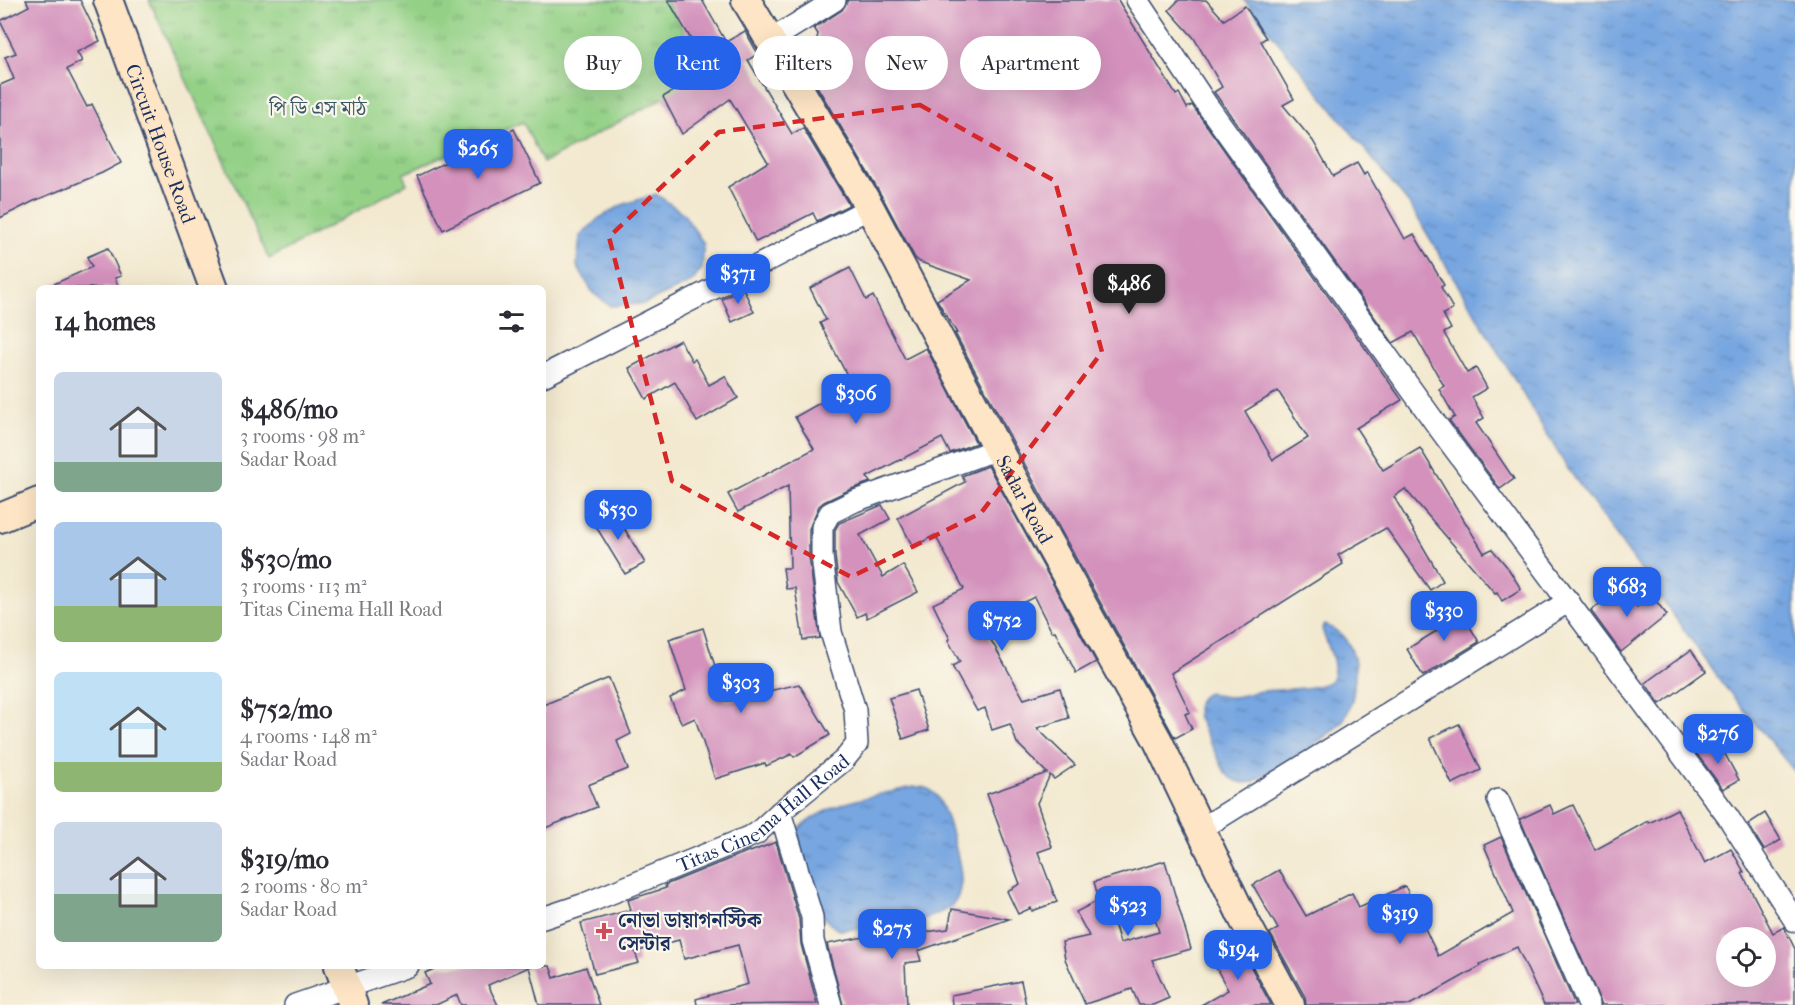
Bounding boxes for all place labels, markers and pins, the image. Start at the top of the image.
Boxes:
pin: $265 [442,129,514,180]
pin: $371 [702,254,774,305]
pin: $486 [1093,264,1165,315]
pin: $306 [820,374,892,425]
pin: $530 [582,490,654,541]
pin: $683 [1591,567,1663,618]
pin: $330 [1408,591,1480,642]
pin: $752 [966,601,1038,652]
pin: $303 [705,663,777,714]
pin: $276 [1682,714,1754,765]
pin: $523 [1092,886,1164,937]
pin: $319 [1364,894,1436,945]
place label: নোভা ডায়াগনস্টিক সেন্টার [618,907,763,955]
pin: $275 [856,909,928,960]
marker: নোভা ডায়াগনস্টিক সেন্টার [595,922,613,940]
pin: $194 [1202,930,1274,981]

